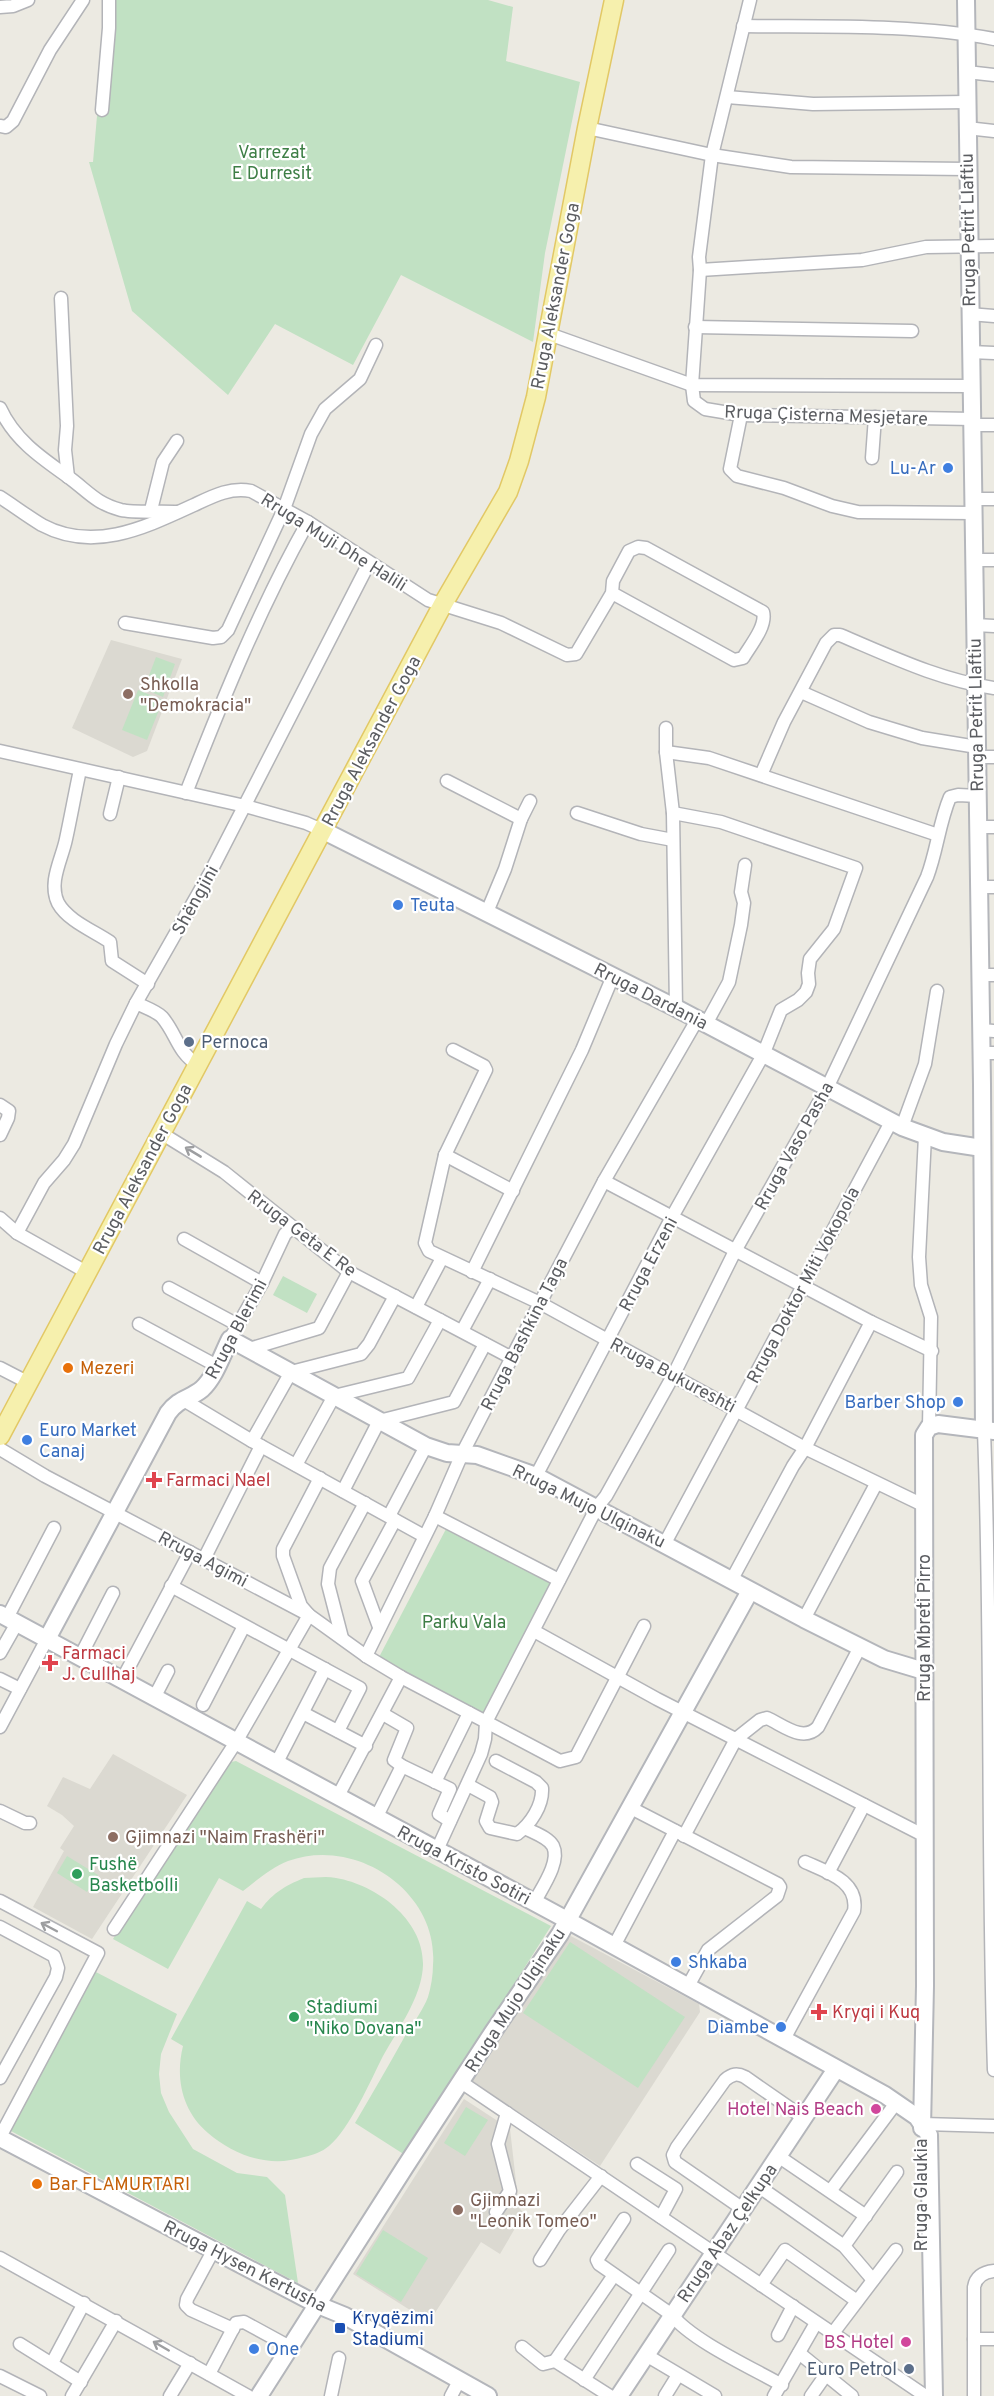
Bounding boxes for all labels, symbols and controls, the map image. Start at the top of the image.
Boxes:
park label: Varrezat E Durresit [232,142,312,186]
street label: Rruga Petrit Llaftiu [957,153,982,307]
street label: Rruga Aleksander Goga [527,201,586,392]
street label: Rruga Çisterna Mesjetare [724,401,928,432]
place label: Lu-Ar [890,458,936,481]
marker: Lu-Ar [941,461,955,475]
street label: Rruga Muji Dhe Halili [256,489,411,598]
street label: Rruga Petrit Llaftiu [965,638,990,792]
street label: Rruga Aleksander Goga [318,652,427,831]
place label: Shkolla "Demokracia" [140,674,251,718]
marker: Shkolla "Demokracia" [121,687,135,701]
street label: Shëngjini [168,862,225,940]
place label: Teuta [410,895,455,918]
marker: Teuta [391,898,405,912]
street label: Rruga Dardania [589,959,711,1036]
place label: Pernoca [201,1032,268,1055]
marker: Pernoca [182,1035,196,1049]
street label: Rruga Vaso Pasha [751,1079,840,1215]
street label: Rruga Aleksander Goga [89,1080,198,1259]
one-way arrow [185,1146,202,1158]
street label: Rruga Doktor Miti Vokopola [743,1183,866,1388]
street label: Rruga Geta E Re [242,1186,360,1283]
street label: Rruga Erzeni [615,1213,684,1316]
street label: Rruga Bashkina Taga [477,1254,574,1415]
street label: Rruga Blerimi [201,1276,273,1384]
street label: Rruga Bukureshti [605,1333,739,1419]
place label: Mezeri [80,1358,134,1381]
marker: Mezeri [61,1361,75,1375]
place label: Barber Shop [845,1392,946,1415]
marker: Barber Shop [951,1395,965,1409]
place label: Euro Market Canaj [39,1420,137,1464]
marker: Euro Market Canaj [20,1433,34,1447]
street label: Rruga Mujo Ulqinaku [508,1460,669,1554]
place label: Farmaci Nael [166,1470,271,1493]
marker: Farmaci Nael [147,1473,161,1487]
street label: Rruga Agimi [153,1527,251,1594]
street label: Rruga Mbreti Pirro [914,1554,937,1702]
park label: Parku Vala [422,1612,506,1635]
place label: Farmaci J. Cullhaj [62,1643,136,1687]
marker: Farmaci J. Cullhaj [43,1656,57,1670]
street label: Rruga Kristo Sotiri [392,1821,534,1911]
place label: Gjimnazi "Naim Frashëri" [125,1827,325,1850]
marker: Gjimnazi "Naim Frashëri" [106,1830,120,1844]
place label: Fushë Basketbolli [89,1854,178,1898]
marker: Fushë Basketbolli [70,1867,84,1881]
one-way arrow [41,1921,58,1933]
street label: Rruga Mujo Ulqinaku [461,1924,572,2077]
place label: Shkaba [688,1952,747,1975]
marker: Shkaba [669,1955,683,1969]
place label: Stadiumi "Niko Dovana" [306,1997,421,2041]
place label: Kryqi i Kuq [832,2002,920,2025]
marker: Kryqi i Kuq [810,2003,828,2021]
marker: Stadiumi "Niko Dovana" [287,2010,301,2024]
place label: Diambe [707,2017,769,2040]
marker: Diambe [774,2020,788,2034]
place label: Hotel Nais Beach [727,2099,864,2122]
marker: Hotel Nais Beach [869,2102,883,2116]
street label: Rruga Glaukia [911,2138,934,2252]
street label: Rruga Abaz Çelkupa [673,2160,783,2308]
place label: Bar FLAMURTARI [49,2174,190,2197]
marker: Bar FLAMURTARI [30,2177,44,2191]
place label: Gjimnazi "Leonik Tomeo" [470,2190,597,2234]
marker: Gjimnazi "Leonik Tomeo" [451,2203,465,2217]
street label: Rruga Hysen Kertusha [159,2216,330,2318]
place label: Kryqëzimi Stadiumi [352,2308,434,2352]
marker: Kryqëzimi Stadiumi [333,2321,347,2335]
place label: BS Hotel [824,2332,894,2355]
marker: BS Hotel [899,2335,913,2349]
place label: One [266,2339,299,2362]
one-way arrow [152,2340,169,2352]
marker: One [247,2342,261,2356]
place label: Euro Petrol [807,2359,897,2382]
marker: Euro Petrol [902,2362,916,2376]

